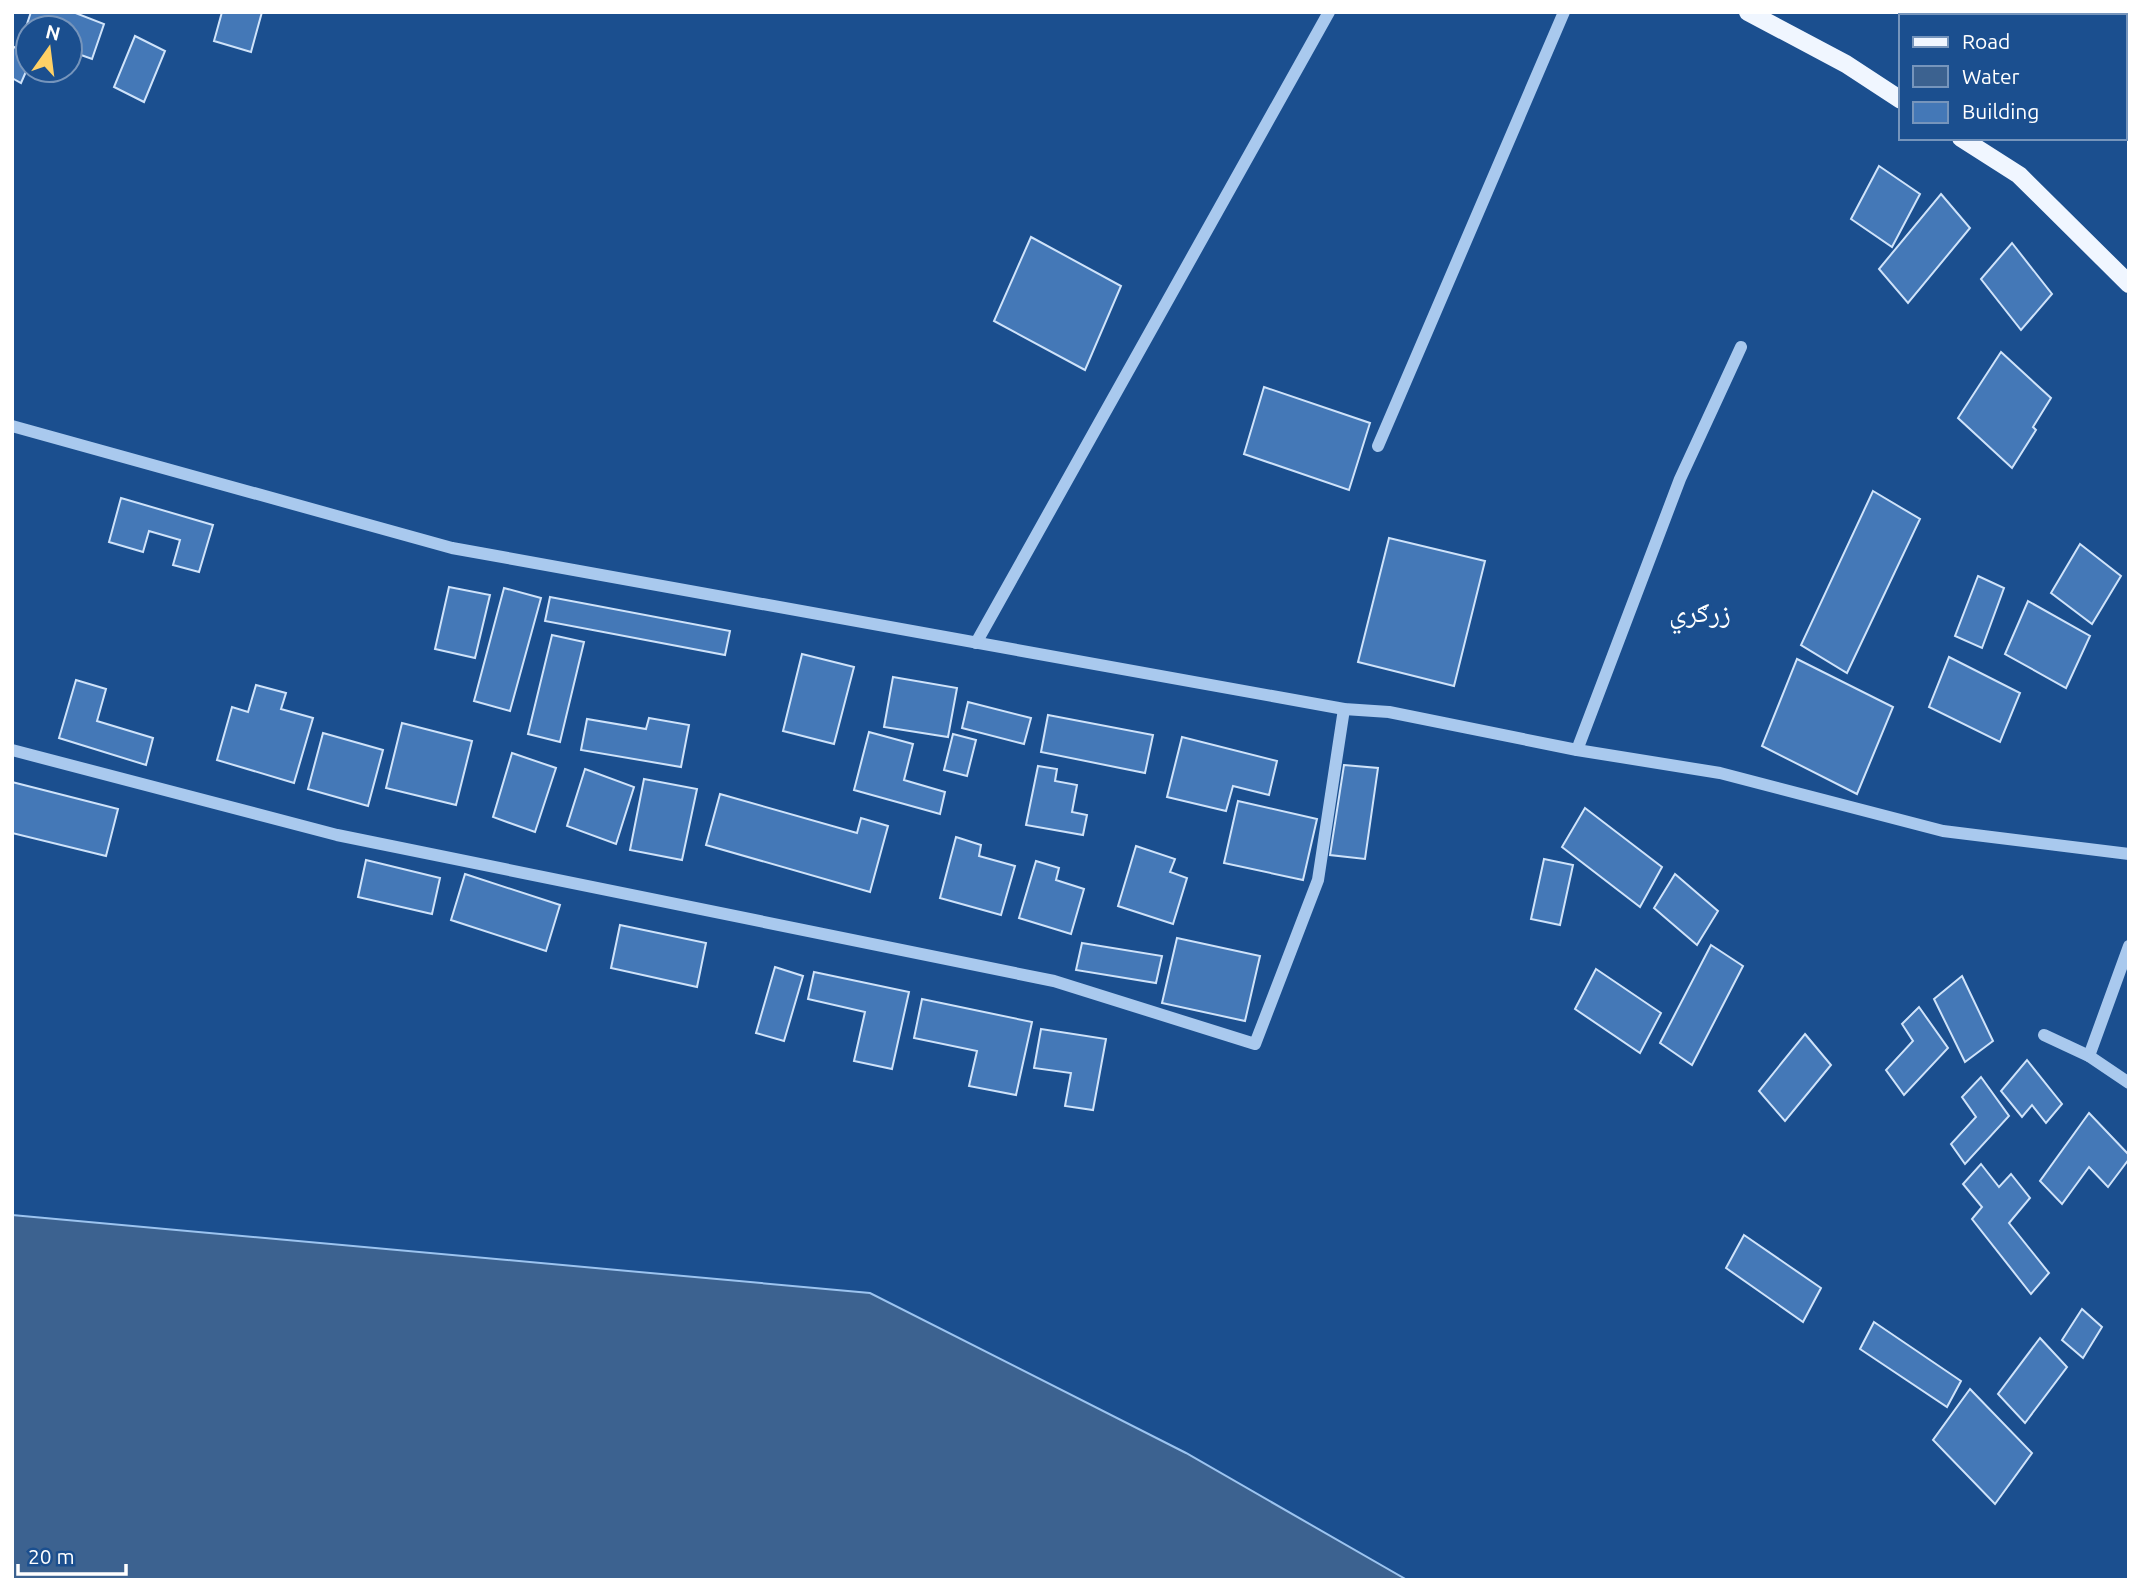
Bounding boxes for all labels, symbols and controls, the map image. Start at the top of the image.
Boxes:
north arrow [14,14,84,84]
legend [1899,14,2127,140]
text: N [44,20,63,45]
text: Road [1962,29,2010,53]
text: Water [1962,64,2020,88]
text: Building [1962,99,2039,123]
district label: زرګري [1669,596,1731,635]
scale bar [18,1532,126,1576]
text: 20 m [28,1544,75,1568]

